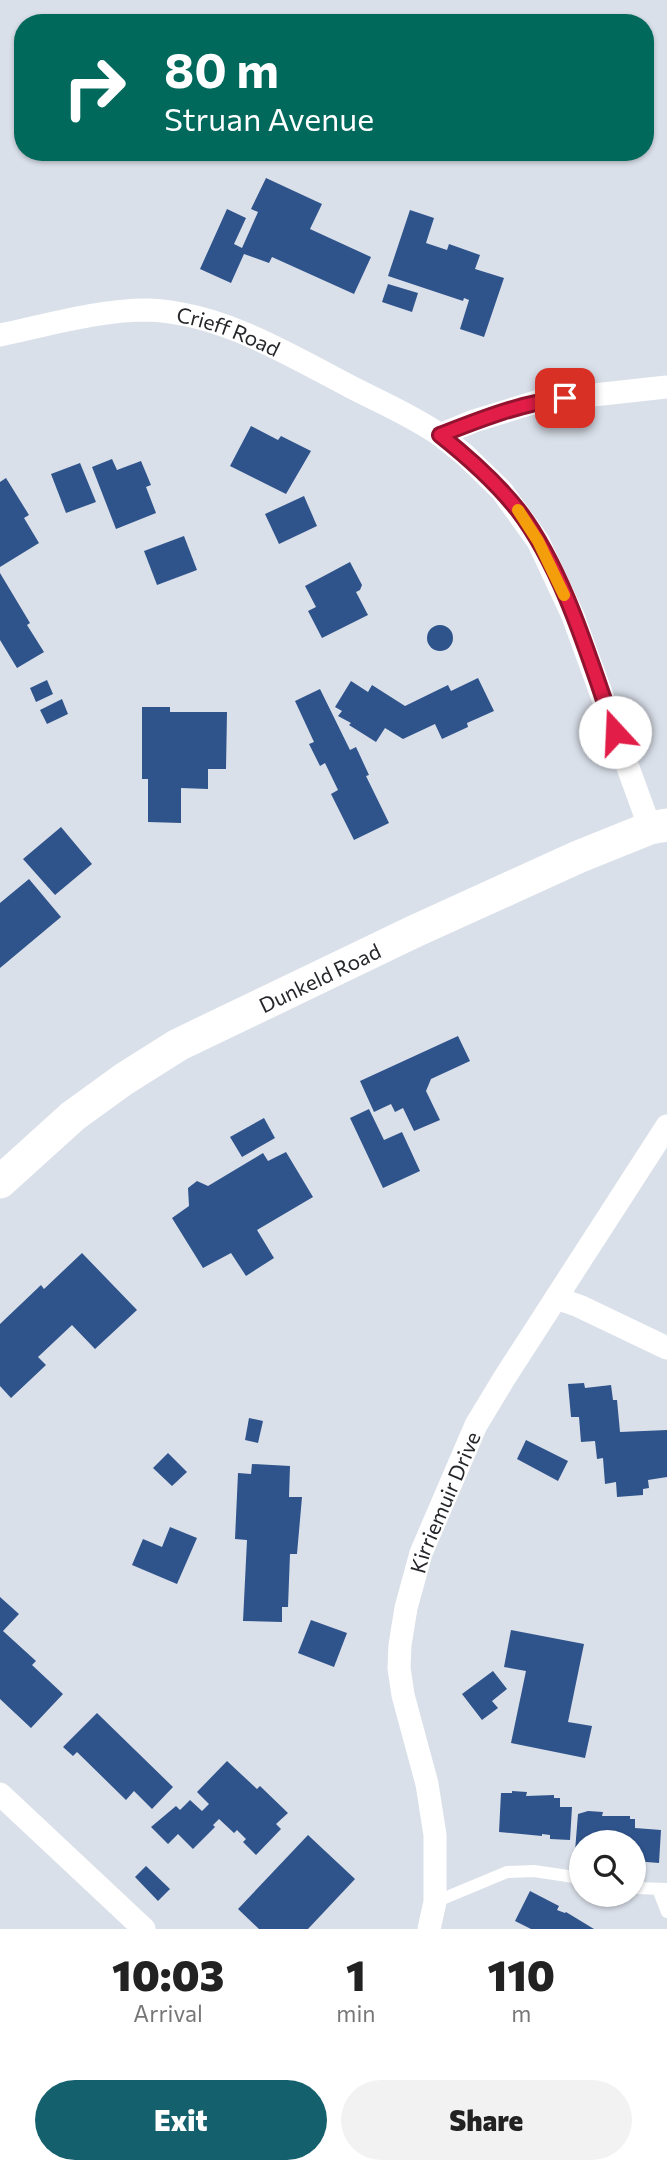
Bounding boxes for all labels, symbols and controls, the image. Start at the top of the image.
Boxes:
text: 80 m [164,38,279,98]
icon: right [49,42,140,133]
text: Struan Avenue [164,98,374,138]
street label: Crieff Road [175,301,284,360]
pin [535,368,595,428]
icon: arrive [546,379,584,417]
position arrow [578,695,652,769]
street label: Dunkeld Road [254,937,384,1017]
street label: Kirriemuir Drive [404,1427,484,1576]
map controls [569,1830,646,1907]
button: search [569,1830,646,1907]
text: 10:03 [112,1948,224,2000]
text: 1 [346,1948,366,2000]
text: 110 [488,1948,555,2000]
text: Arrival [133,1999,203,2027]
text: min [336,1999,375,2027]
text: m [511,1999,531,2027]
button: Exit [35,2080,327,2160]
button: Share [341,2080,632,2160]

